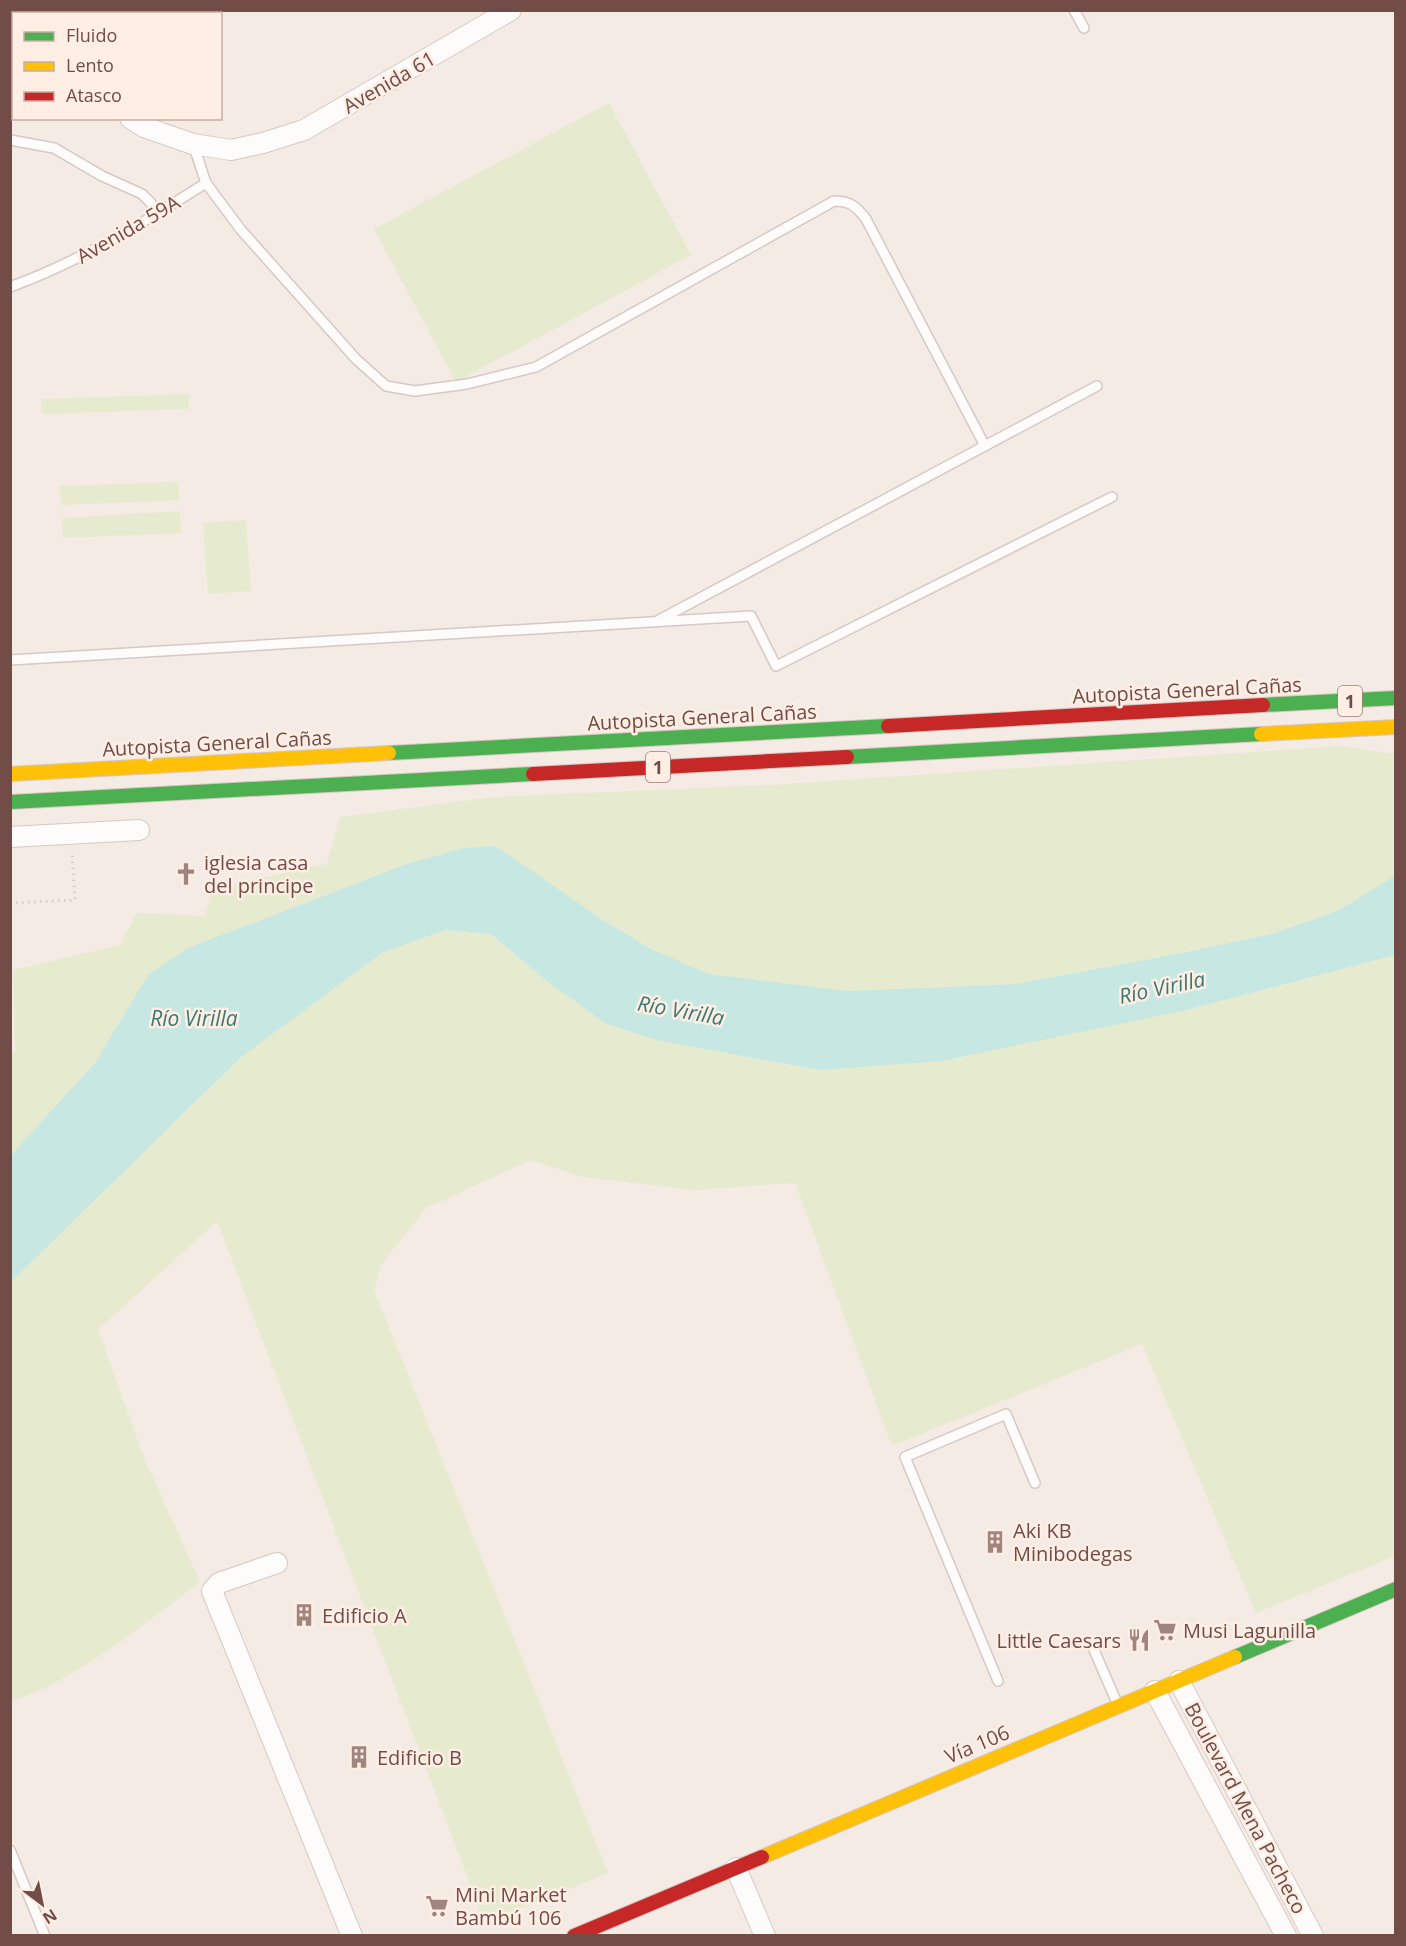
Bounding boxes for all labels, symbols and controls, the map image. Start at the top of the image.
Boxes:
legend [12,12,222,120]
text: Fluido [66,23,117,47]
street label: Avenida 61 [338,45,440,119]
text: Lento [66,53,114,77]
text: Atasco [66,83,122,107]
street label: Avenida 59A [71,188,185,270]
street label: Autopista General Cañas [1072,671,1302,709]
road number: 1 [1338,686,1362,716]
street label: Autopista General Cañas [587,698,817,736]
street label: Autopista General Cañas [102,724,332,762]
road number: 1 [646,752,670,782]
place label: iglesia casa del principe [204,849,314,899]
church icon: iglesia casa del principe [173,861,199,887]
water label: Río Virilla [1116,964,1208,1010]
water label: Río Virilla [635,989,727,1031]
water label: Río Virilla [150,1004,238,1032]
place label: Aki KB Minibodegas [1013,1517,1133,1567]
building icon: Aki KB Minibodegas [982,1529,1008,1555]
building icon: Edificio A [291,1602,317,1628]
place label: Edificio A [322,1602,407,1629]
supermarket icon: Musi Lagunilla [1152,1617,1178,1643]
place label: Musi Lagunilla [1183,1617,1316,1644]
place label: Little Caesars [996,1627,1121,1654]
restaurant icon: Little Caesars [1126,1627,1152,1653]
street label: Boulevard Mena Pacheco [1179,1698,1313,1918]
street label: Vía 106 [941,1718,1013,1770]
building icon: Edificio B [346,1744,372,1770]
place label: Edificio B [377,1744,462,1771]
north arrow [12,1874,72,1934]
place label: Mini Market Bambú 106 [455,1881,567,1931]
supermarket icon: Mini Market Bambú 106 [424,1893,450,1919]
text: N [39,1904,61,1929]

